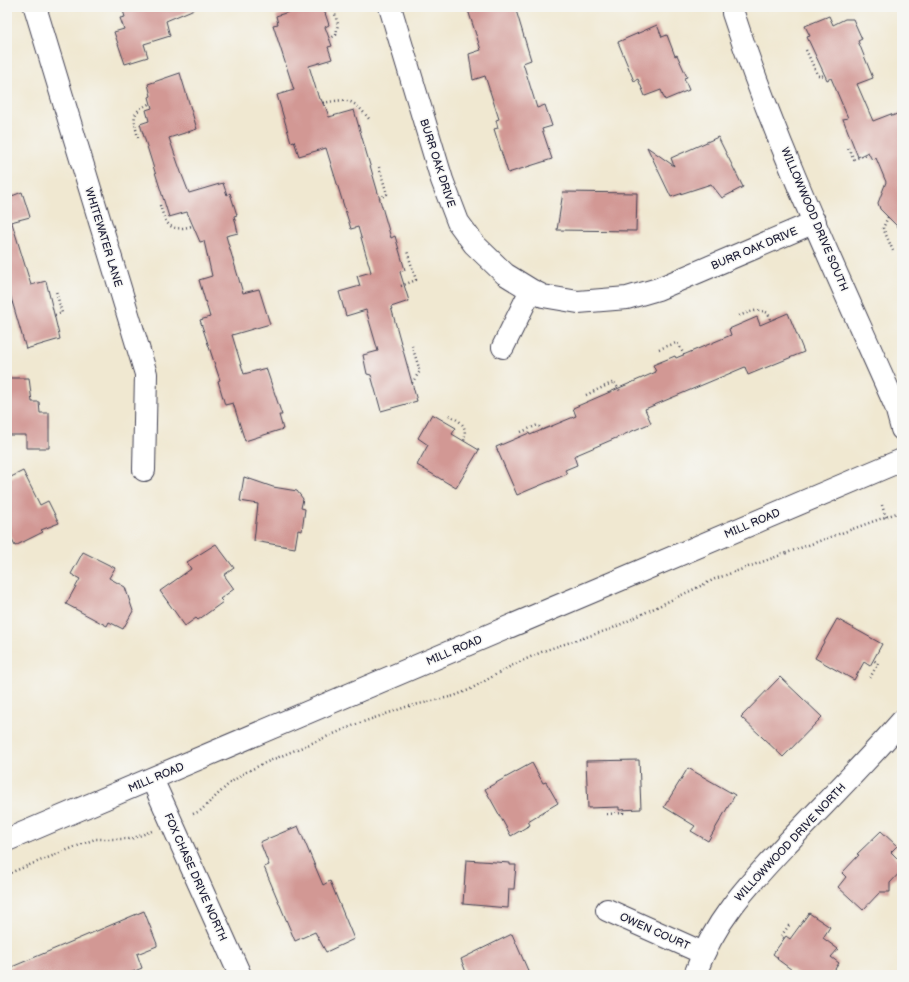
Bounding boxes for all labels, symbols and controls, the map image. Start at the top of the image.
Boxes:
street label: BURR OAK DRIVE [417,117,458,209]
street label: WILLOWWOOD DRIVE SOUTH [778,145,851,293]
street label: WHITEWATER LANE [82,186,125,288]
street label: BURR OAK DRIVE [709,224,799,272]
street label: MILL ROAD [722,506,782,541]
street label: MILL ROAD [424,633,484,668]
street label: MILL ROAD [126,760,186,795]
street label: WILLOWWOOD DRIVE NORTH [732,781,848,904]
street label: FOX CHASE DRIVE NORTH [161,811,230,943]
street label: OWEN COURT [618,910,692,953]

